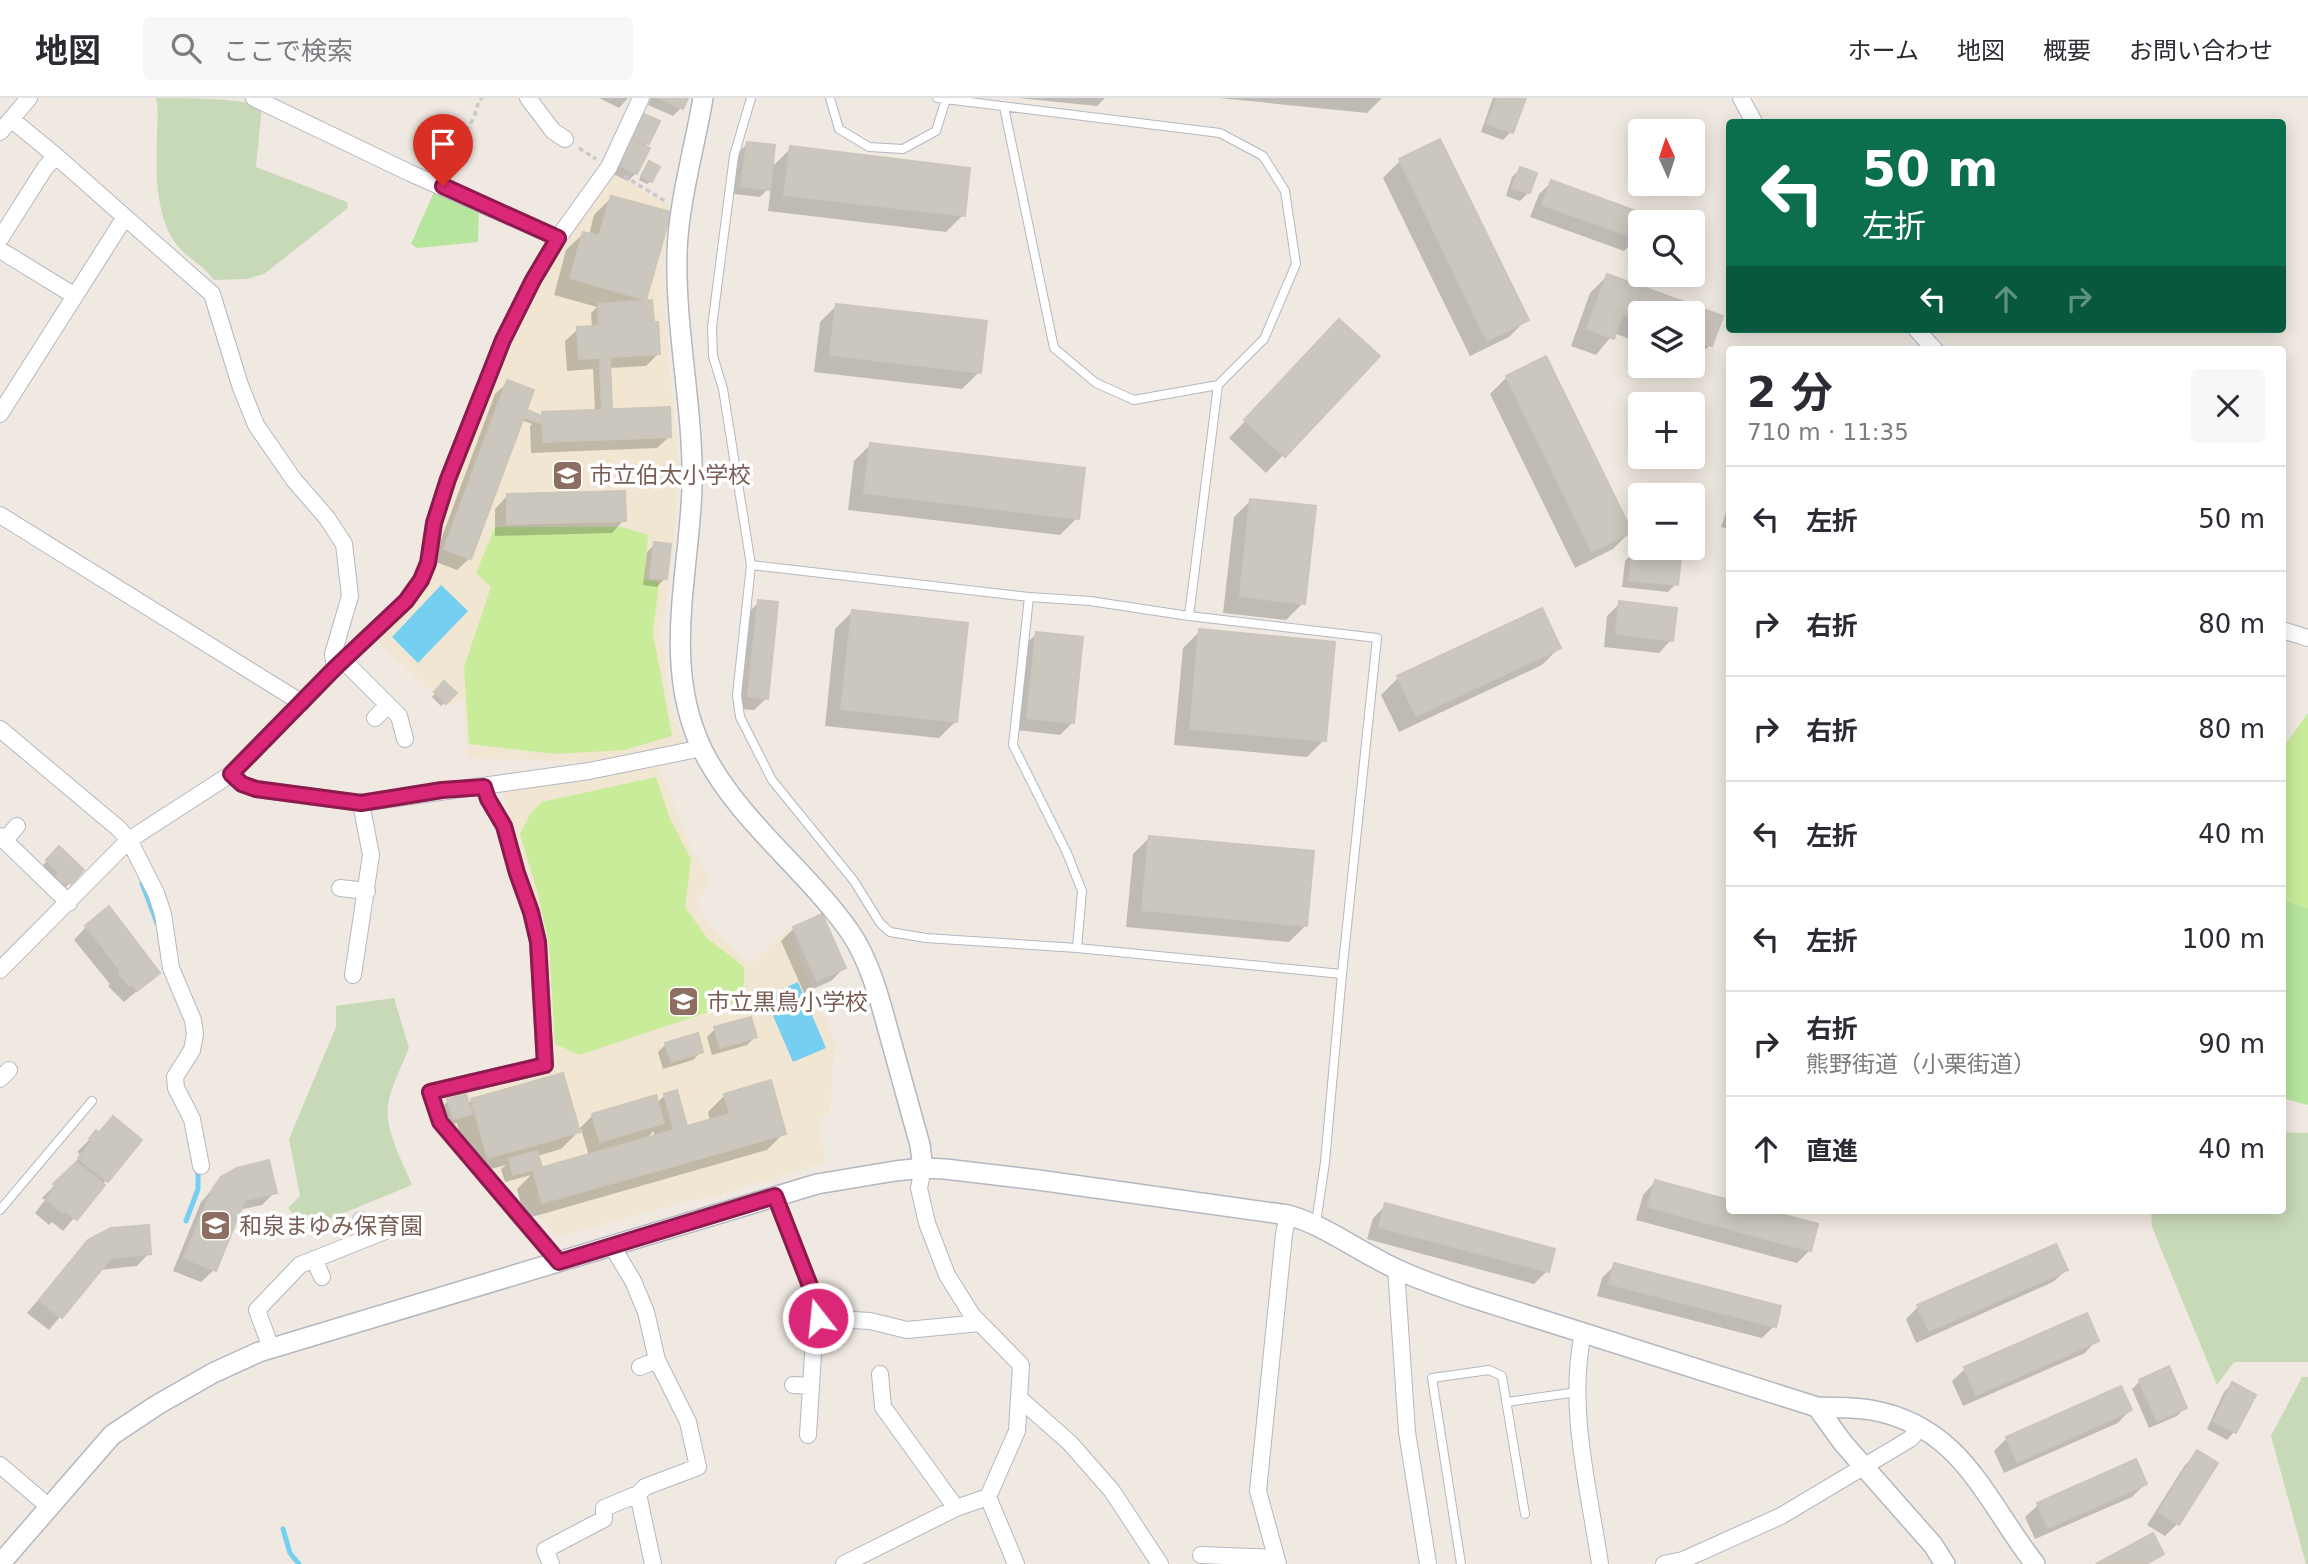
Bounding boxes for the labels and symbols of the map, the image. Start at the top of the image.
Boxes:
pin [413,114,473,186]
north arrow [1628,119,1704,196]
school or university icon: 市立伯太小学校 [550,458,584,492]
place label: 市立伯太小学校 [590,462,751,488]
school or university icon: 市立黒鳥小学校 [667,985,701,1019]
place label: 市立黒鳥小学校 [707,989,868,1015]
school or university icon: 和泉まゆみ保育園 [199,1209,233,1243]
place label: 和泉まゆみ保育園 [239,1213,423,1239]
position arrow [781,1281,855,1355]

